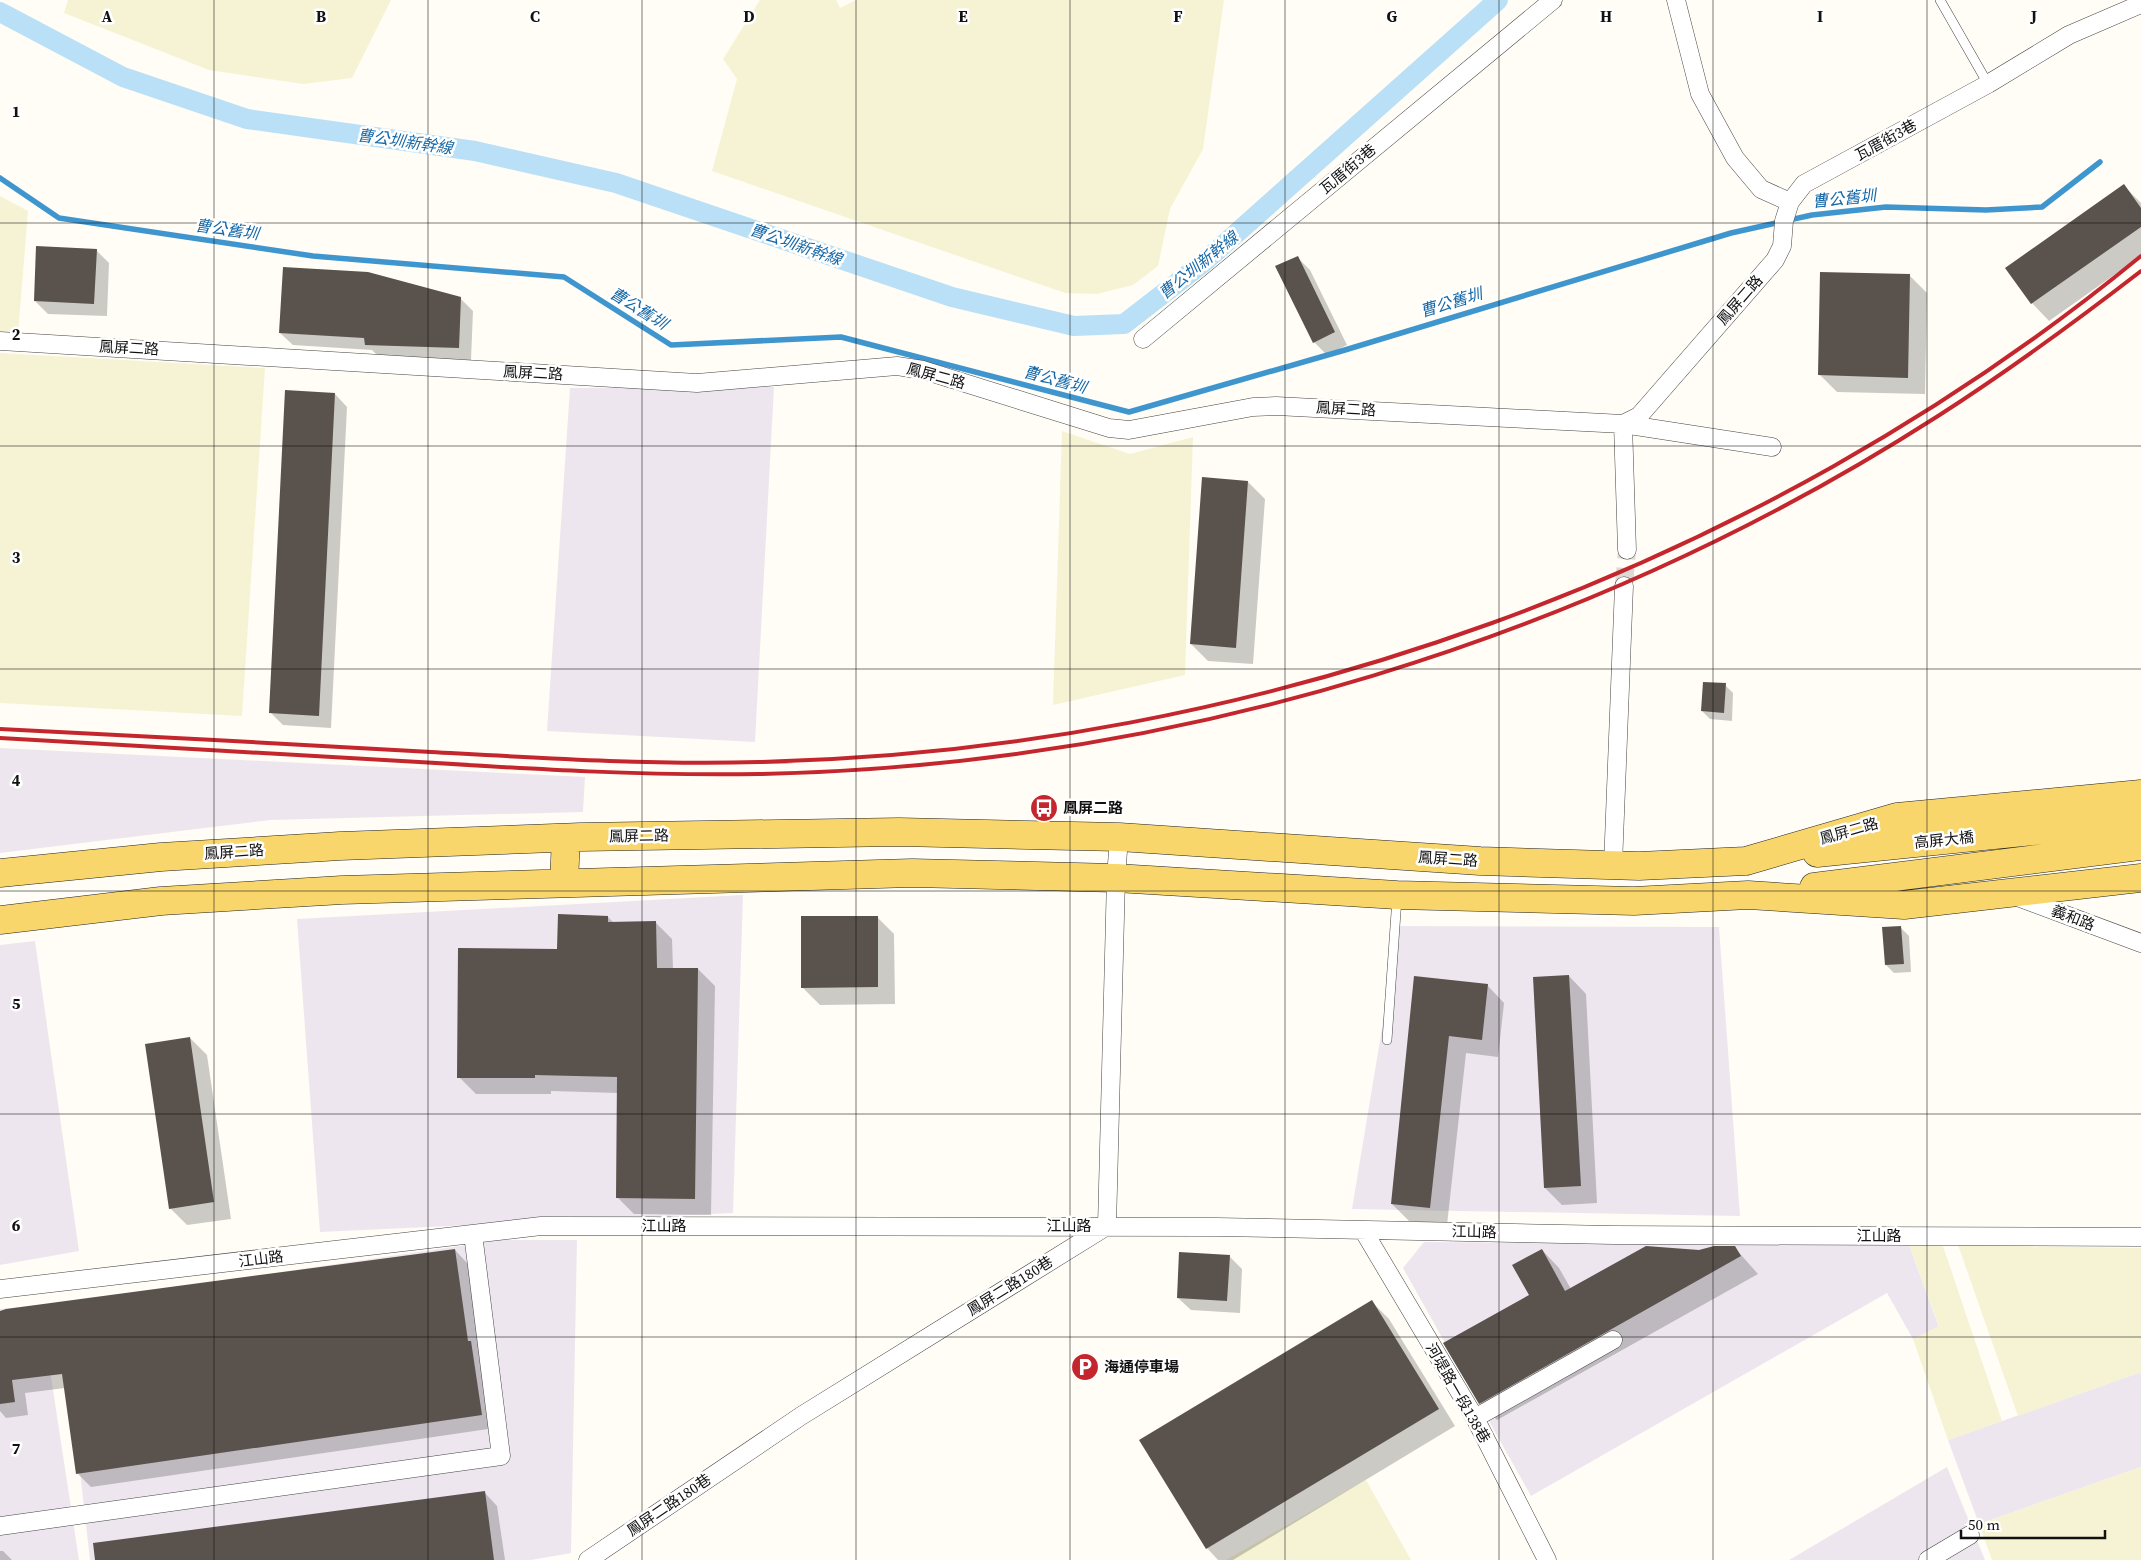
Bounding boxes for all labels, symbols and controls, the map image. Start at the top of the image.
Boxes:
text: A [102,5,113,27]
text: B [316,5,327,27]
text: C [530,5,540,27]
text: D [743,5,755,27]
text: E [958,5,968,27]
text: F [1173,5,1183,27]
text: G [1387,5,1398,27]
text: H [1600,5,1612,27]
text: I [1817,5,1823,27]
text: J [2030,5,2037,27]
text: 1 [12,100,20,122]
street label: 瓦厝街3巷 [1851,114,1920,165]
water label: 曹公圳新幹線 [356,123,456,159]
street label: 瓦厝街3巷 [1315,139,1380,198]
water label: 曹公舊圳 [1811,184,1879,212]
water label: 曹公舊圳 [194,214,262,245]
water label: 曹公圳新幹線 [747,218,847,271]
water label: 曹公圳新幹線 [1154,225,1244,304]
street label: 鳳屏二路 [1712,270,1767,329]
water label: 曹公舊圳 [606,282,674,335]
water label: 曹公舊圳 [1417,282,1487,322]
text: 2 [12,323,21,345]
street label: 鳳屏二路 [99,335,160,360]
street label: 鳳屏二路 [904,358,968,393]
street label: 鳳屏二路 [503,360,564,385]
water label: 曹公舊圳 [1021,360,1091,398]
street label: 鳳屏二路 [1316,396,1377,421]
text: 3 [12,546,21,568]
text: 4 [12,769,21,791]
bus stop icon: 鳳屏二路 [1029,793,1059,823]
place label: 鳳屏二路 [1063,797,1123,818]
street label: 鳳屏二路 [1817,812,1881,849]
street label: 鳳屏二路 [609,824,669,847]
street label: 高屏大橋 [1913,826,1975,853]
street label: 鳳屏二路 [203,839,265,864]
street label: 鳳屏二路 [1417,846,1479,871]
street label: 義和路 [2048,900,2098,935]
text: 5 [12,992,21,1014]
text: 6 [12,1214,21,1236]
street label: 江山路 [641,1215,687,1236]
street label: 江山路 [1046,1215,1092,1236]
street label: 江山路 [1451,1221,1497,1242]
street label: 江山路 [1856,1225,1902,1246]
street label: 江山路 [237,1245,285,1272]
street label: 鳳屏二路180巷 [963,1251,1057,1320]
street label: 河堤路一段138巷 [1421,1339,1496,1447]
parking icon: 海通停車場 [1070,1352,1100,1382]
place label: 海通停車場 [1104,1356,1179,1377]
text: 7 [12,1437,21,1459]
street label: 鳳屏二路180巷 [622,1469,715,1541]
scale bar [1961,1508,2105,1540]
text: 50 m [1968,1514,2000,1535]

